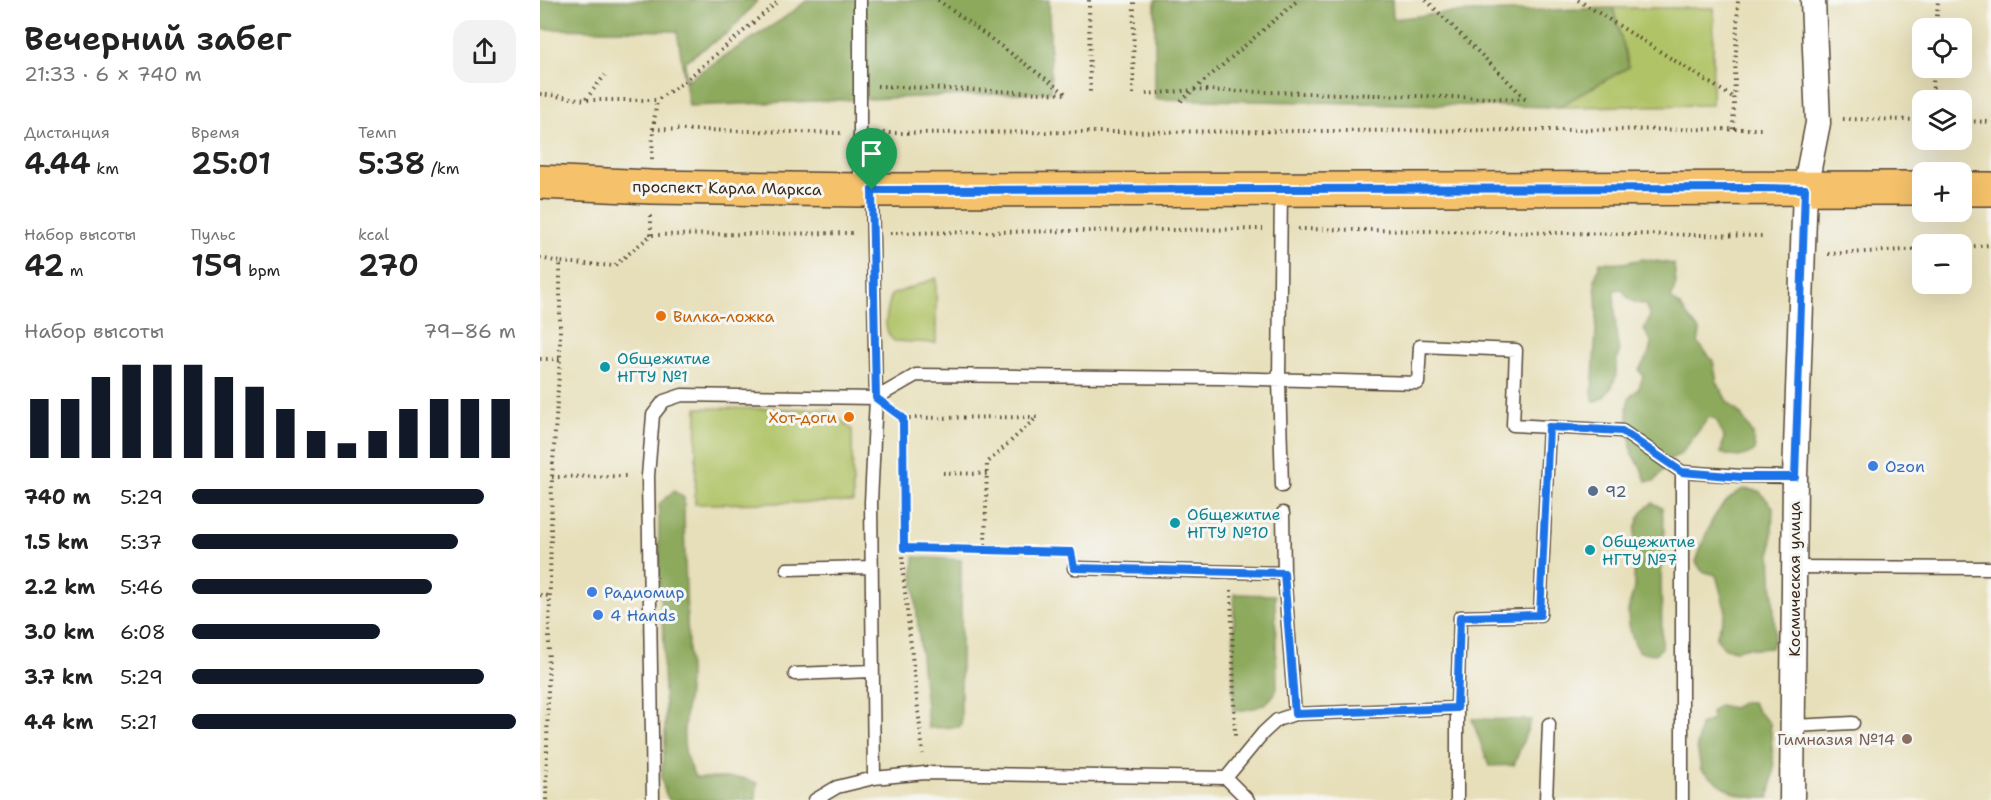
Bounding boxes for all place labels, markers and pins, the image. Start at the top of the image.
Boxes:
pin [846,128,897,190]
place label: Вилка-ложка [673,306,775,327]
marker: Вилка-ложка [654,309,668,323]
place label: Общежитие НГТУ №1 [617,348,711,387]
marker: Общежитие НГТУ №1 [598,360,612,374]
place label: Хот-доги [768,407,837,428]
marker: Хот-доги [842,410,856,424]
place label: Ozon [1885,456,1925,477]
marker: Ozon [1866,459,1880,473]
place label: 92 [1605,481,1627,502]
marker: 92 [1586,484,1600,498]
place label: Общежитие НГТУ №10 [1187,504,1281,543]
marker: Общежитие НГТУ №10 [1168,516,1182,530]
place label: Общежитие НГТУ №7 [1602,531,1696,570]
marker: Общежитие НГТУ №7 [1583,543,1597,557]
place label: Радиомир [604,582,684,603]
marker: Радиомир [585,585,599,599]
place label: 4 Hands [610,605,676,626]
marker: 4 Hands [591,608,605,622]
place label: Гимназия №14 [1777,729,1895,750]
marker: Гимназия №14 [1900,732,1914,746]

